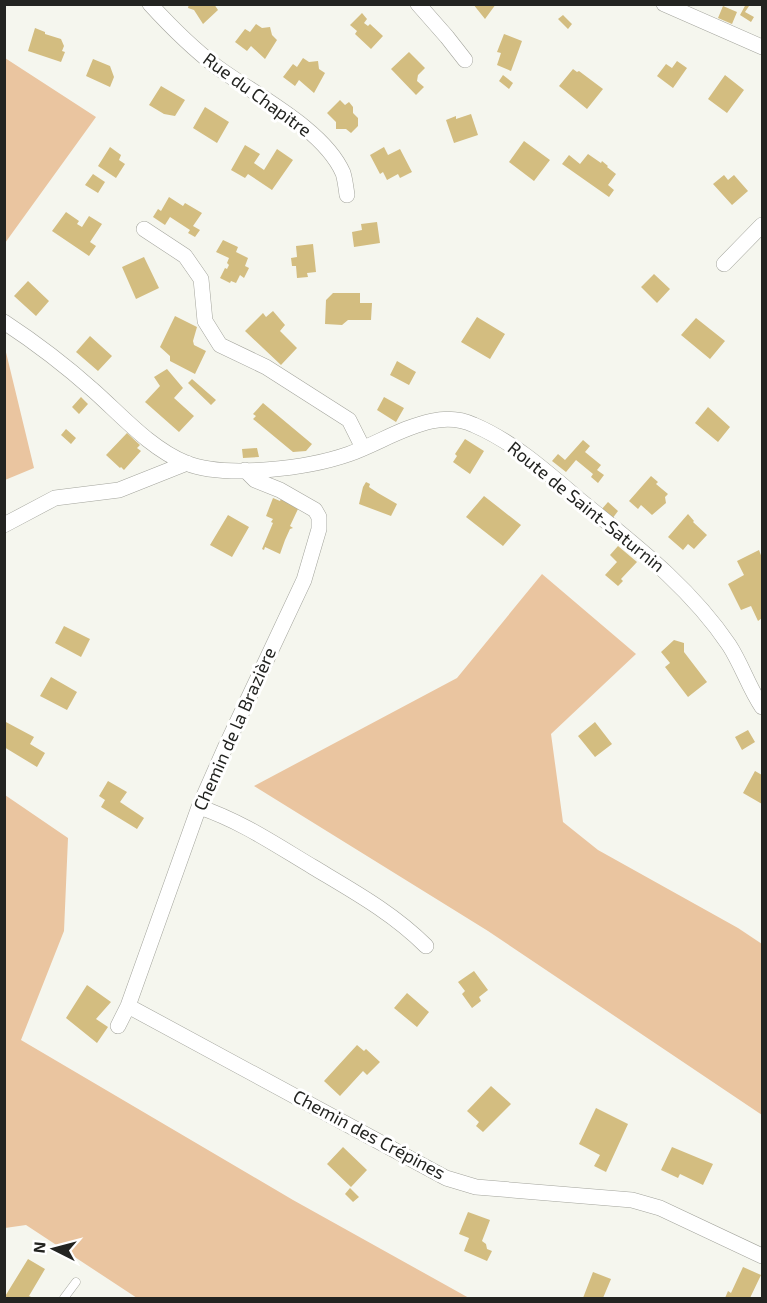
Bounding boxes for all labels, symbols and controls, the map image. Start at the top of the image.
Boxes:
street label: Rue du Chapitre [199,47,316,141]
street label: Route de Saint-Saturnin [504,436,669,576]
street label: Chemin de la Brazière [188,643,280,814]
street label: Chemin des Crépines [290,1085,449,1184]
north arrow [24,1219,84,1279]
text: N [29,1241,49,1254]

